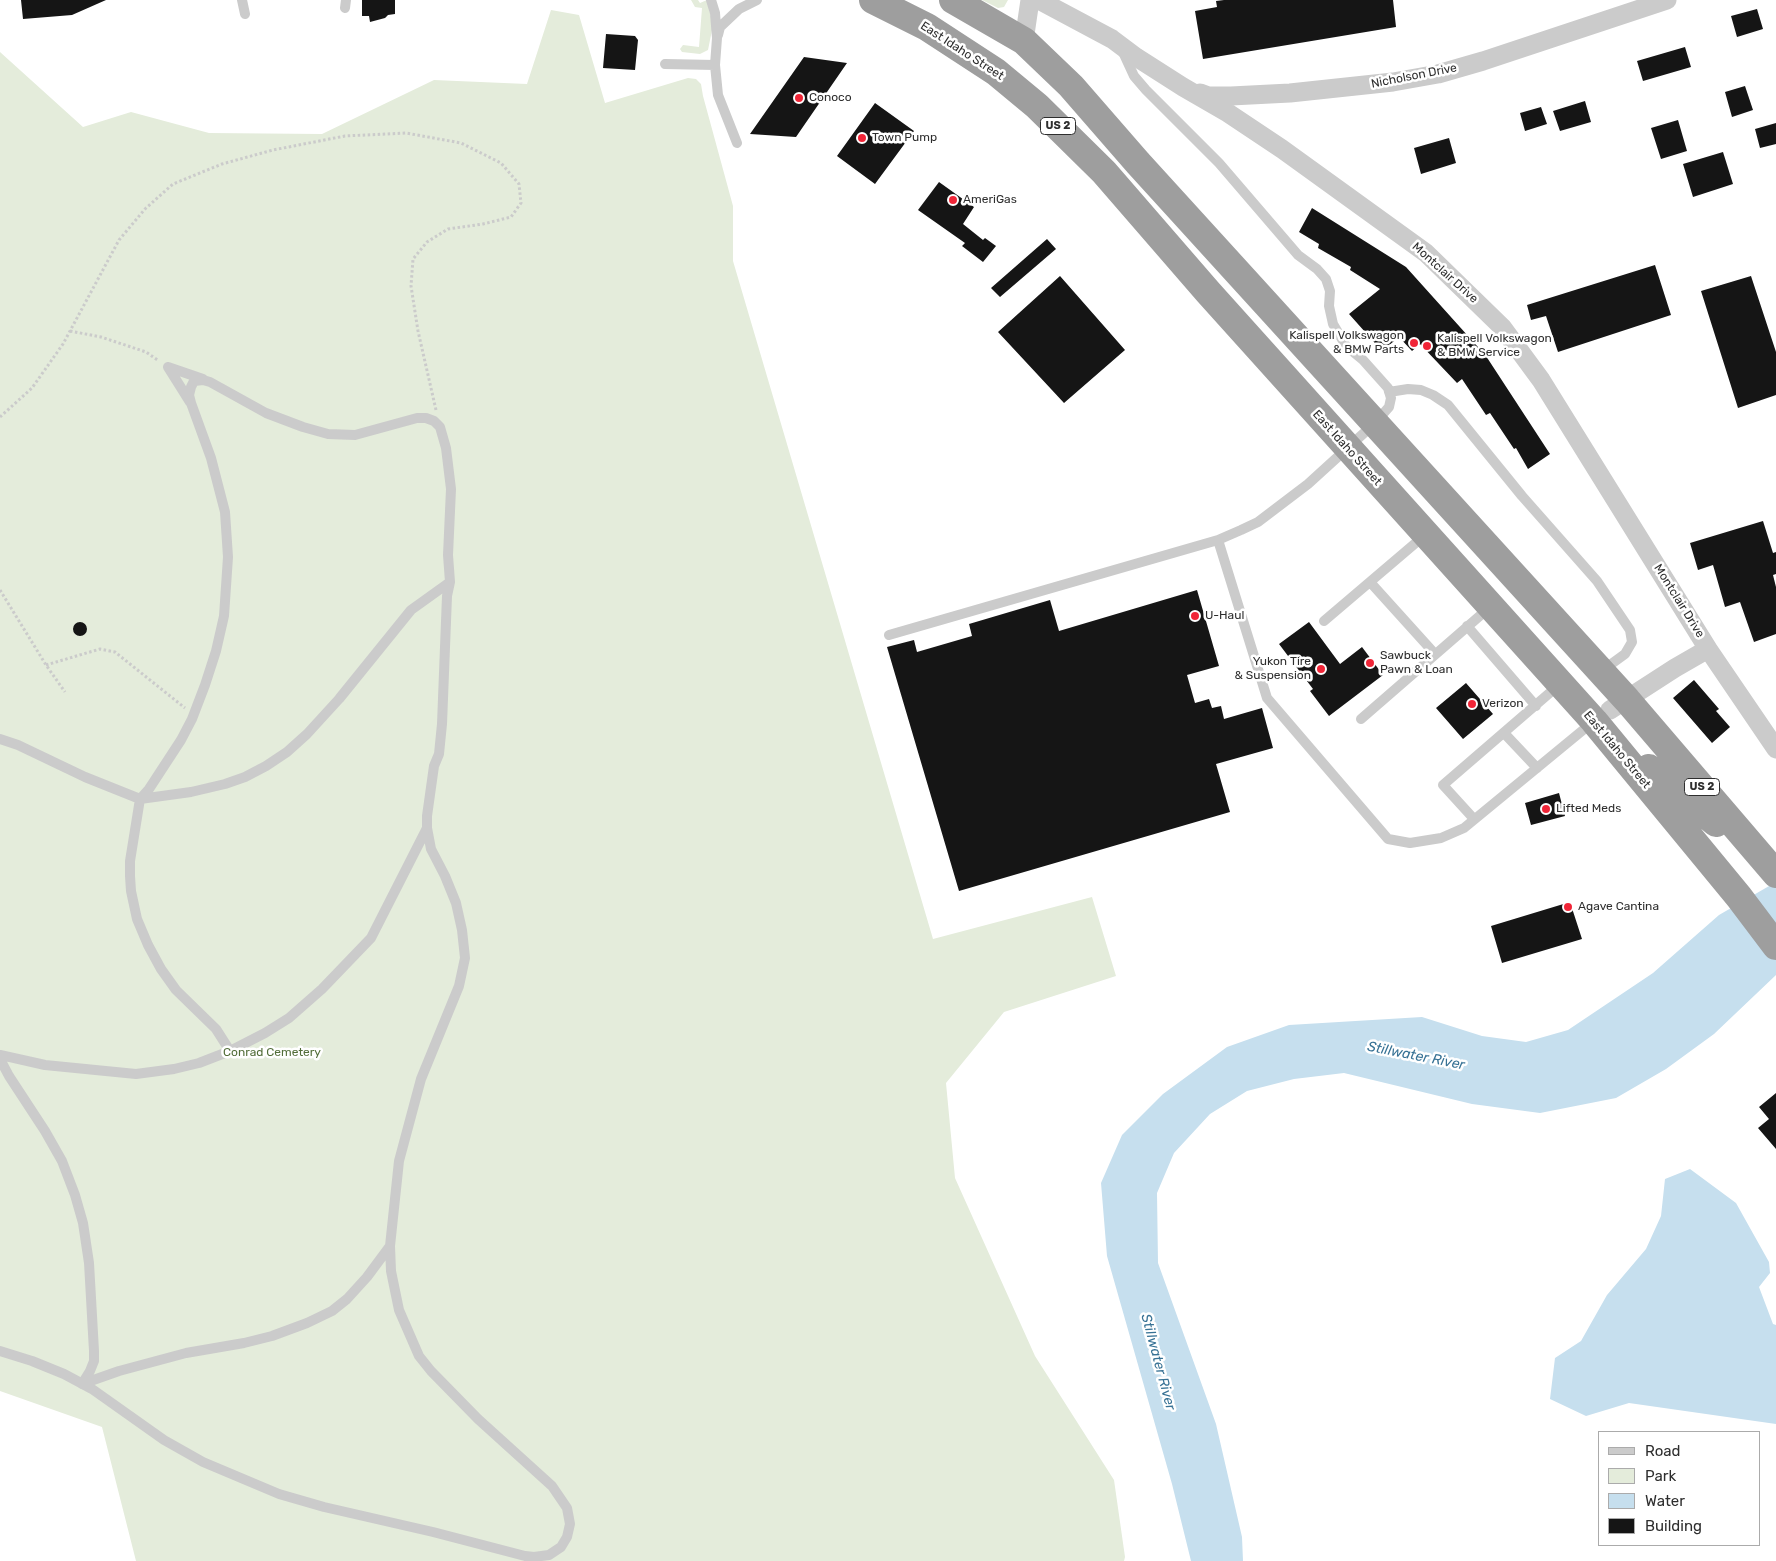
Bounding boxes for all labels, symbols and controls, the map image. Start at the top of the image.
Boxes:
street label: East Idaho Street [918,19,1006,83]
street label: Nicholson Drive [1370,61,1458,91]
place label: Conoco [809,91,852,105]
marker: Conoco [793,92,805,104]
road number: US 2 [1040,118,1076,134]
place label: Town Pump [872,131,937,145]
marker: Town Pump [856,132,868,144]
place label: AmeriGas [963,193,1017,207]
marker: AmeriGas [947,194,959,206]
street label: Montclair Drive [1409,240,1481,306]
place label: Kalispell Volkswagon & BMW Parts [1289,329,1404,357]
place label: Kalispell Volkswagon & BMW Service [1437,332,1552,360]
marker: Kalispell Volkswagon & BMW Parts [1408,337,1420,349]
marker: Kalispell Volkswagon & BMW Service [1421,340,1433,352]
street label: East Idaho Street [1309,407,1385,489]
street label: Montclair Drive [1651,562,1707,640]
place label: U-Haul [1205,609,1244,623]
marker: U-Haul [1189,610,1201,622]
place label: Sawbuck Pawn & Loan [1380,649,1453,677]
place label: Yukon Tire & Suspension [1235,655,1311,683]
marker: Sawbuck Pawn & Loan [1364,657,1376,669]
marker: Yukon Tire & Suspension [1315,663,1327,675]
place label: Verizon [1482,697,1524,711]
marker: Verizon [1466,698,1478,710]
street label: East Idaho Street [1580,708,1654,792]
road number: US 2 [1684,779,1720,796]
place label: Lifted Meds [1556,802,1621,816]
marker: Lifted Meds [1540,803,1552,815]
place label: Agave Cantina [1578,900,1659,914]
marker: Agave Cantina [1562,901,1574,913]
water label: Stillwater River [1366,1038,1466,1074]
park label: Conrad Cemetery [223,1046,321,1060]
water label: Stillwater River [1137,1312,1179,1412]
legend [1598,1431,1761,1546]
text: Road [1645,1442,1681,1460]
text: Park [1645,1467,1676,1485]
text: Water [1645,1492,1685,1510]
text: Building [1645,1517,1702,1535]

